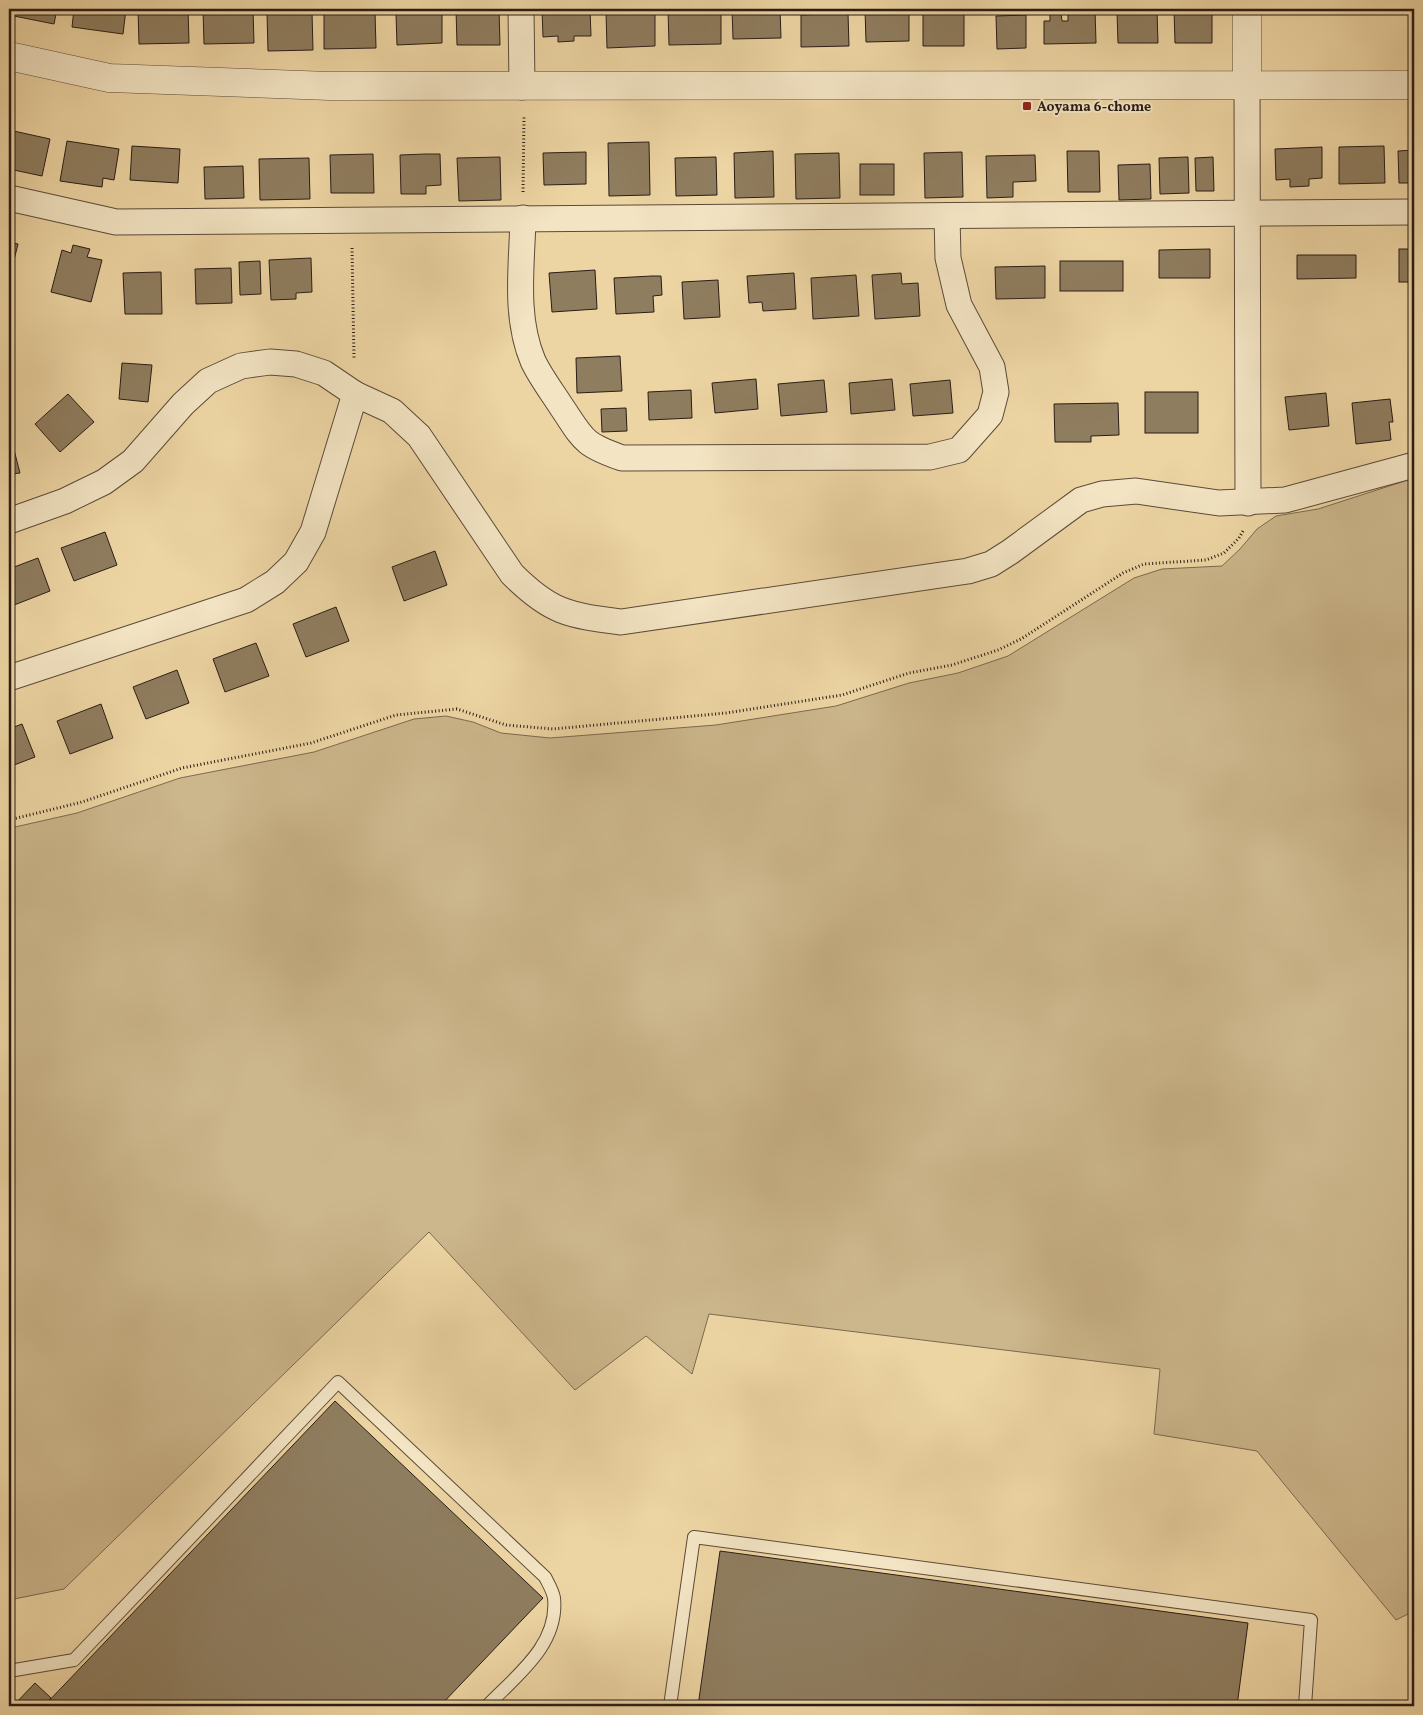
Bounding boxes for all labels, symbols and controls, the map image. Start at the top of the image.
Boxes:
place label: Aoyama 6-chome [1037,98,1151,117]
marker: Aoyama 6-chome [1021,100,1033,112]

